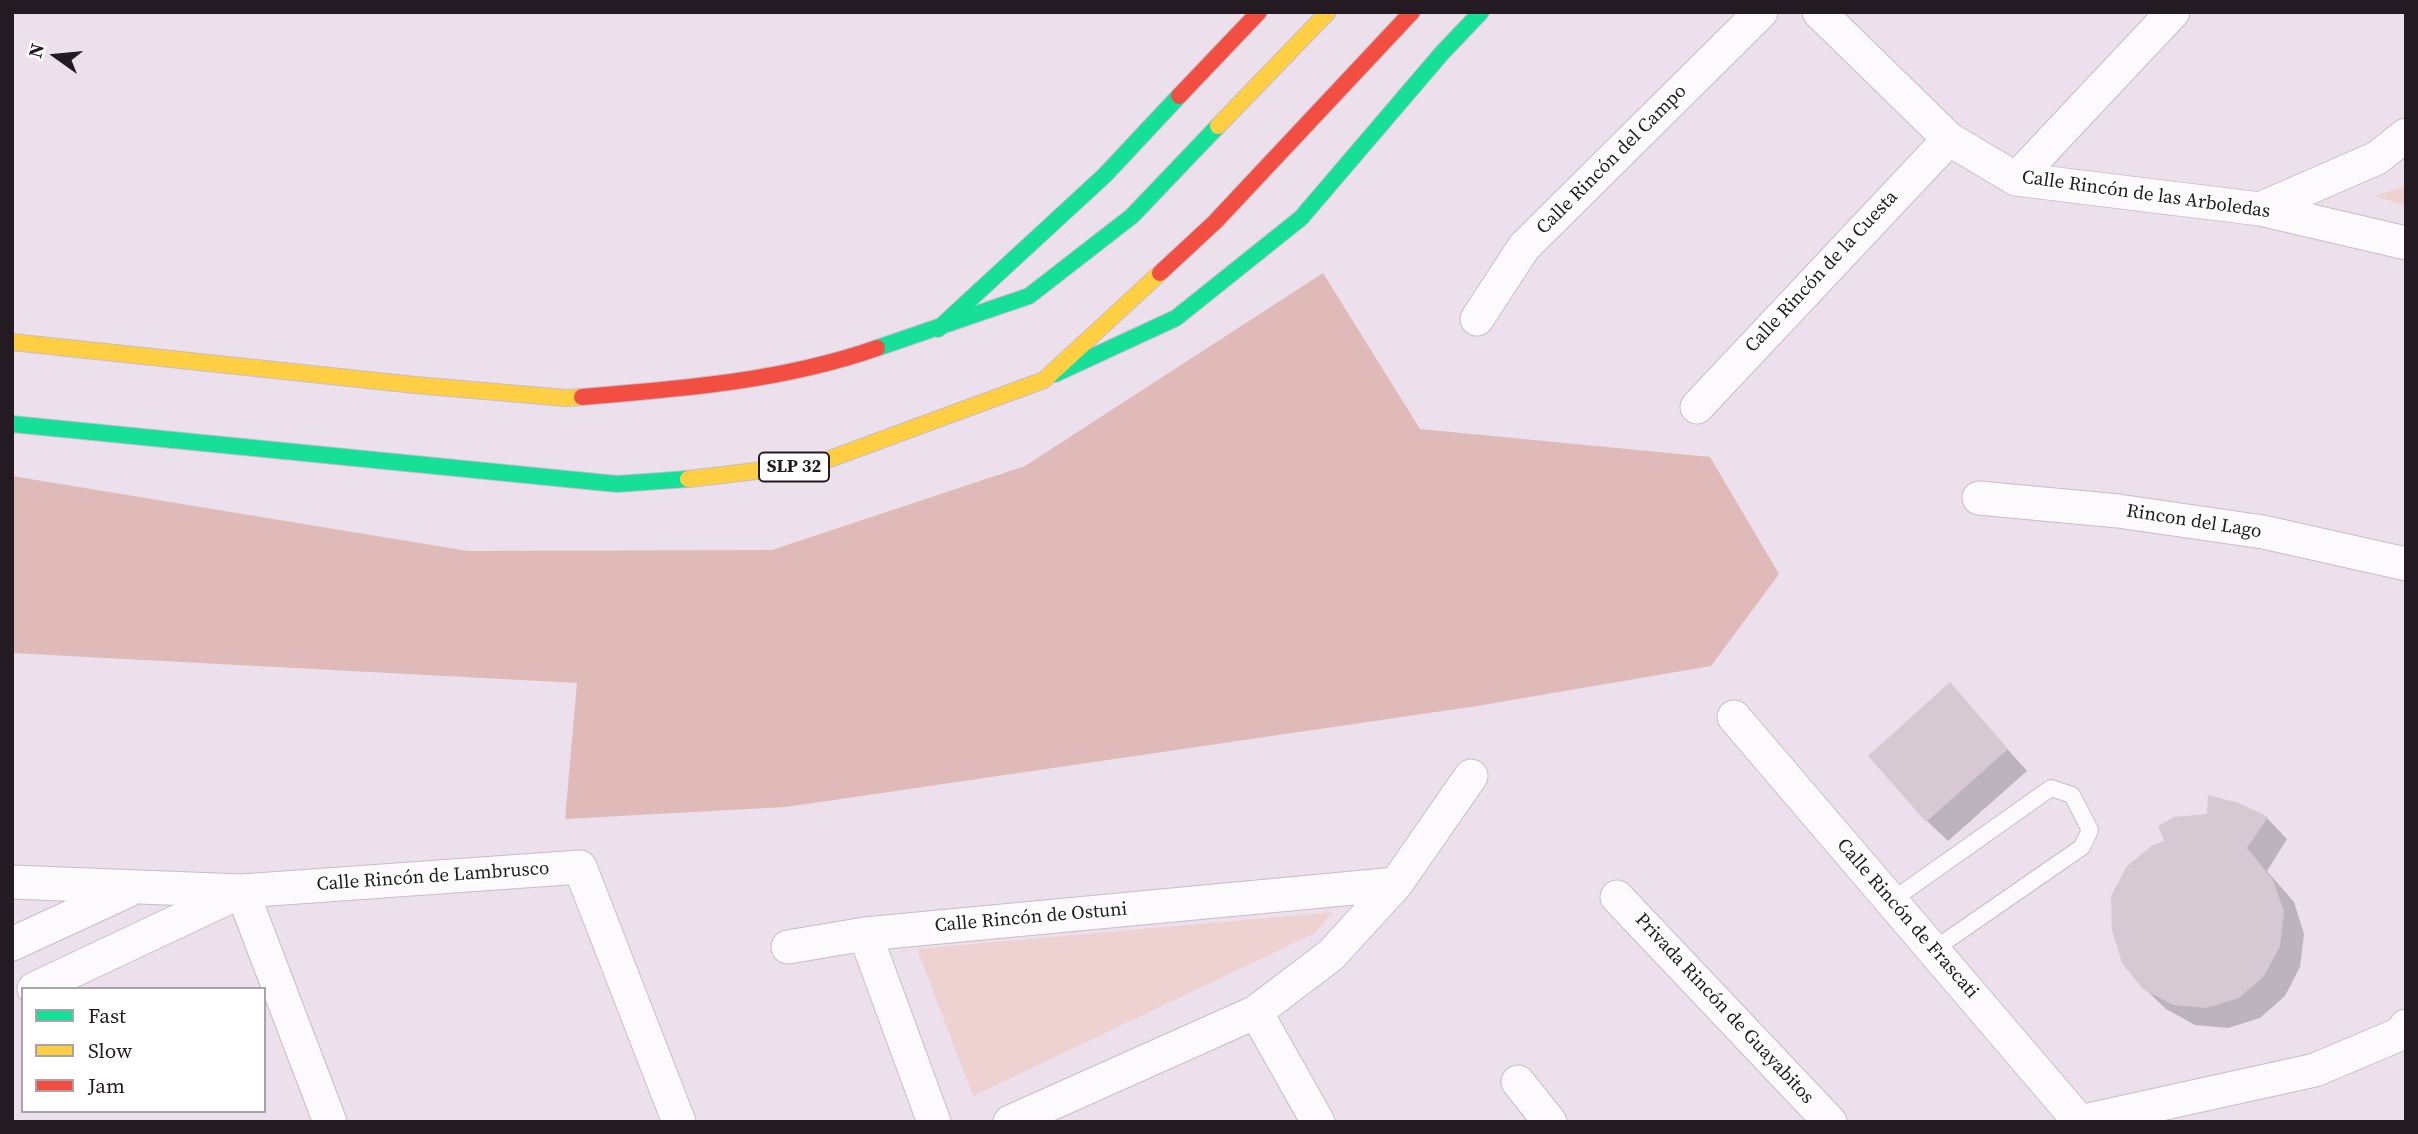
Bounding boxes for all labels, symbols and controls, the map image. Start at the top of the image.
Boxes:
north arrow [21,21,91,91]
text: N [21,41,50,61]
street label: Calle Rincón del Campo [1532,80,1692,240]
street label: Calle Rincón de las Arboledas [2020,166,2272,224]
street label: Calle Rincón de la Cuesta [1741,186,1903,358]
road number: SLP 32 [759,452,829,481]
street label: Rincon del Lago [2125,500,2263,544]
street label: Calle Rincón de Frascati [1831,834,1983,1004]
street label: Calle Rincón de Lambrusco [316,857,550,897]
street label: Calle Rincón de Ostuni [934,898,1128,938]
street label: Privada Rincón de Guayabitos [1630,909,1818,1109]
legend [21,987,266,1113]
text: Fast [88,1001,126,1030]
text: Slow [88,1036,132,1065]
text: Jam [88,1071,125,1100]

